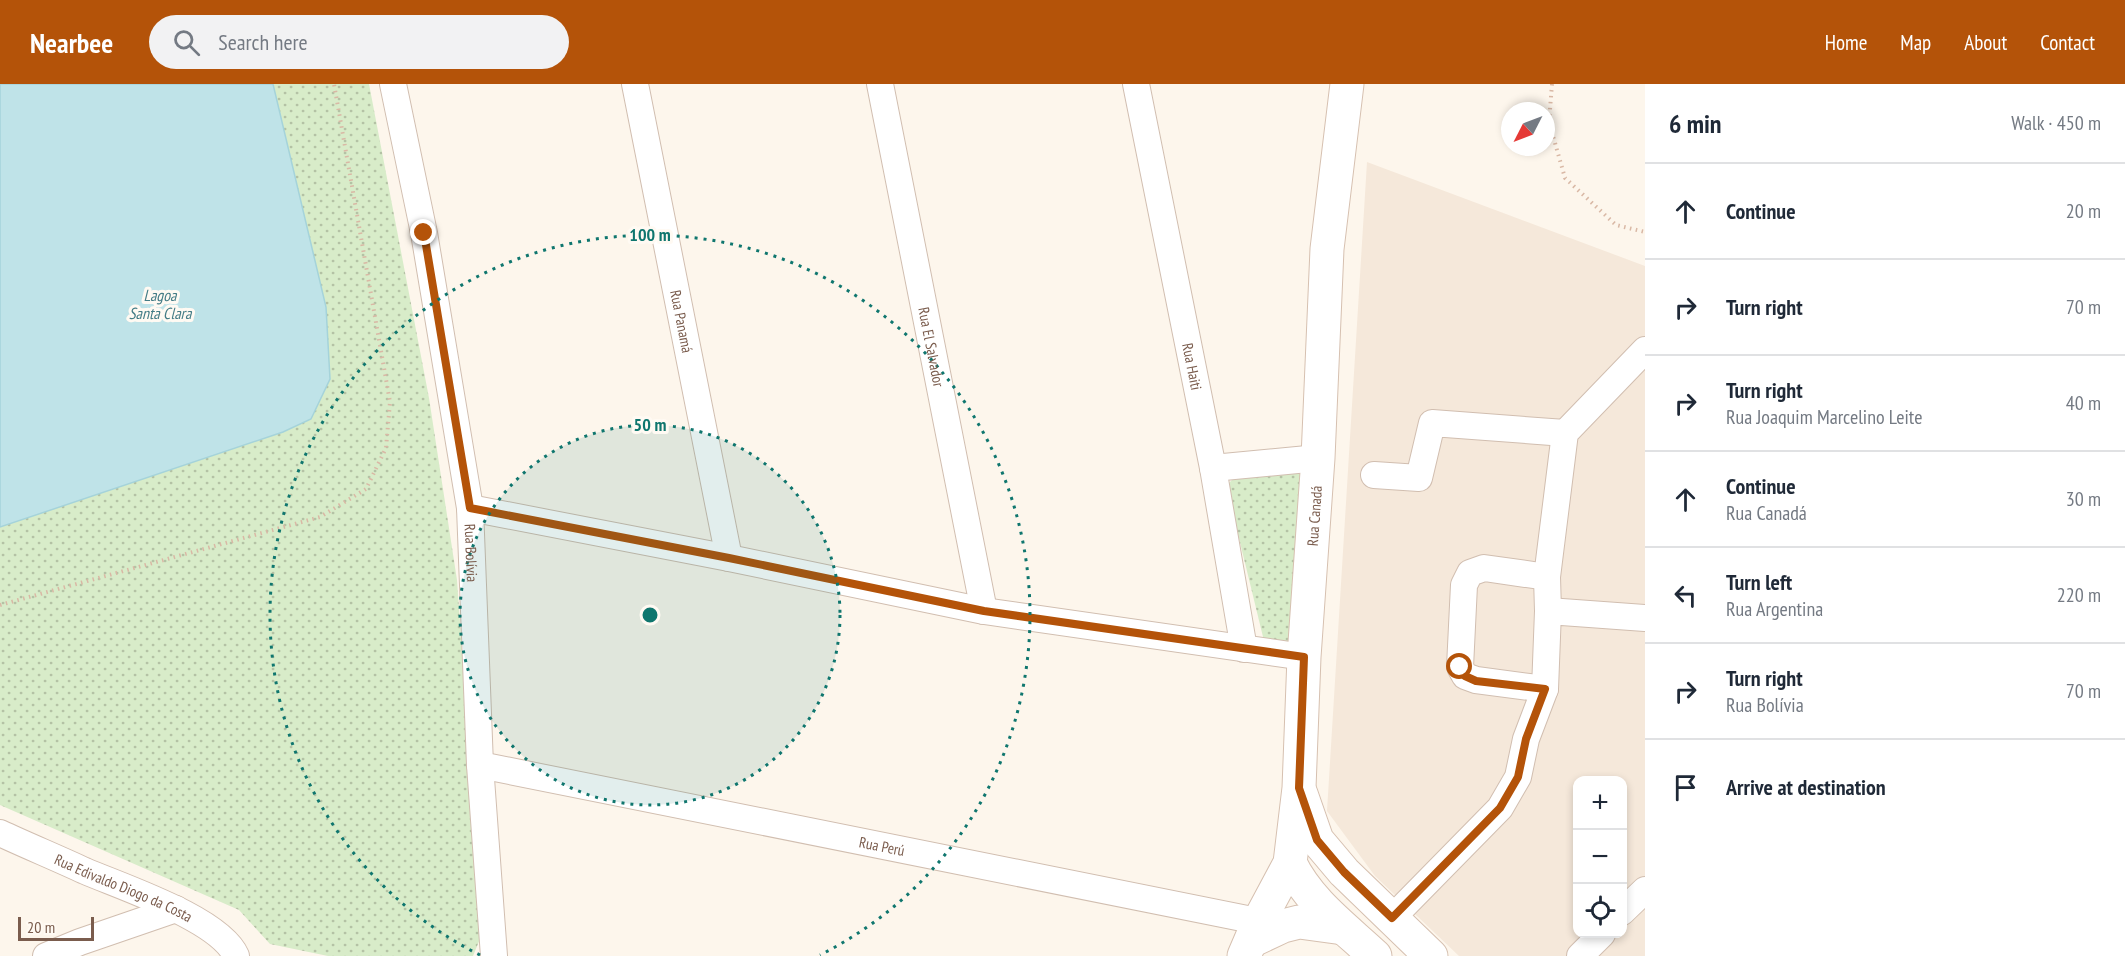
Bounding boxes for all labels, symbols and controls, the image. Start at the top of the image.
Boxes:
search box [149,15,569,69]
text: Nearbee [30,24,113,61]
icon: search [170,26,203,59]
text: Search here [218,28,308,56]
text: Home [1825,29,1867,56]
text: Map [1900,29,1931,56]
text: About [1964,29,2007,56]
text: Contact [2040,29,2095,56]
north arrow [1501,102,1555,156]
text: 6 min [1669,107,1722,140]
text: Walk · 450 m [2011,110,2101,136]
icon: ahead [1669,195,1702,228]
text: Continue [1726,197,1796,225]
text: 20 m [2066,198,2101,224]
route end [410,219,436,245]
text: 100 m [629,223,671,246]
water label: Lagoa Santa Clara [129,285,193,323]
street label: Rua Panamá [667,288,698,354]
icon: right [1669,291,1702,324]
text: Turn right [1726,293,1803,321]
text: 70 m [2066,294,2101,320]
street label: Rua El Salvador [915,305,949,389]
street label: Rua Haiti [1179,341,1207,392]
text: Turn right [1726,376,1803,404]
icon: right [1669,387,1702,420]
text: 40 m [2066,390,2101,416]
text: Rua Joaquim Marcelino Leite [1726,404,1922,430]
text: 50 m [634,413,666,436]
text: Continue [1726,472,1796,500]
icon: ahead [1669,483,1702,516]
street label: Rua Canadá [1302,485,1326,547]
text: 30 m [2066,486,2101,512]
text: Rua Canadá [1726,500,1807,526]
street label: Rua Bolívia [461,523,482,582]
text: Turn left [1726,568,1792,596]
icon: left [1669,579,1702,612]
text: 220 m [2057,582,2101,608]
text: Rua Argentina [1726,596,1823,622]
centre of rings [640,605,660,625]
route start [1446,653,1472,679]
text: Turn right [1726,664,1803,692]
icon: right [1669,675,1702,708]
text: 70 m [2066,678,2101,704]
text: Rua Bolívia [1726,692,1804,718]
icon: arrive [1669,771,1702,804]
text: Arrive at destination [1726,773,1886,801]
map controls [1573,776,1627,938]
button: + [1573,776,1627,830]
button: − [1573,830,1627,884]
street label: Rua Perú [858,832,906,860]
street label: Rua Edivaldo Diogo da Costa [52,849,196,926]
button: locate [1573,884,1627,938]
scale bar [18,914,94,942]
text: 20 m [27,917,55,937]

